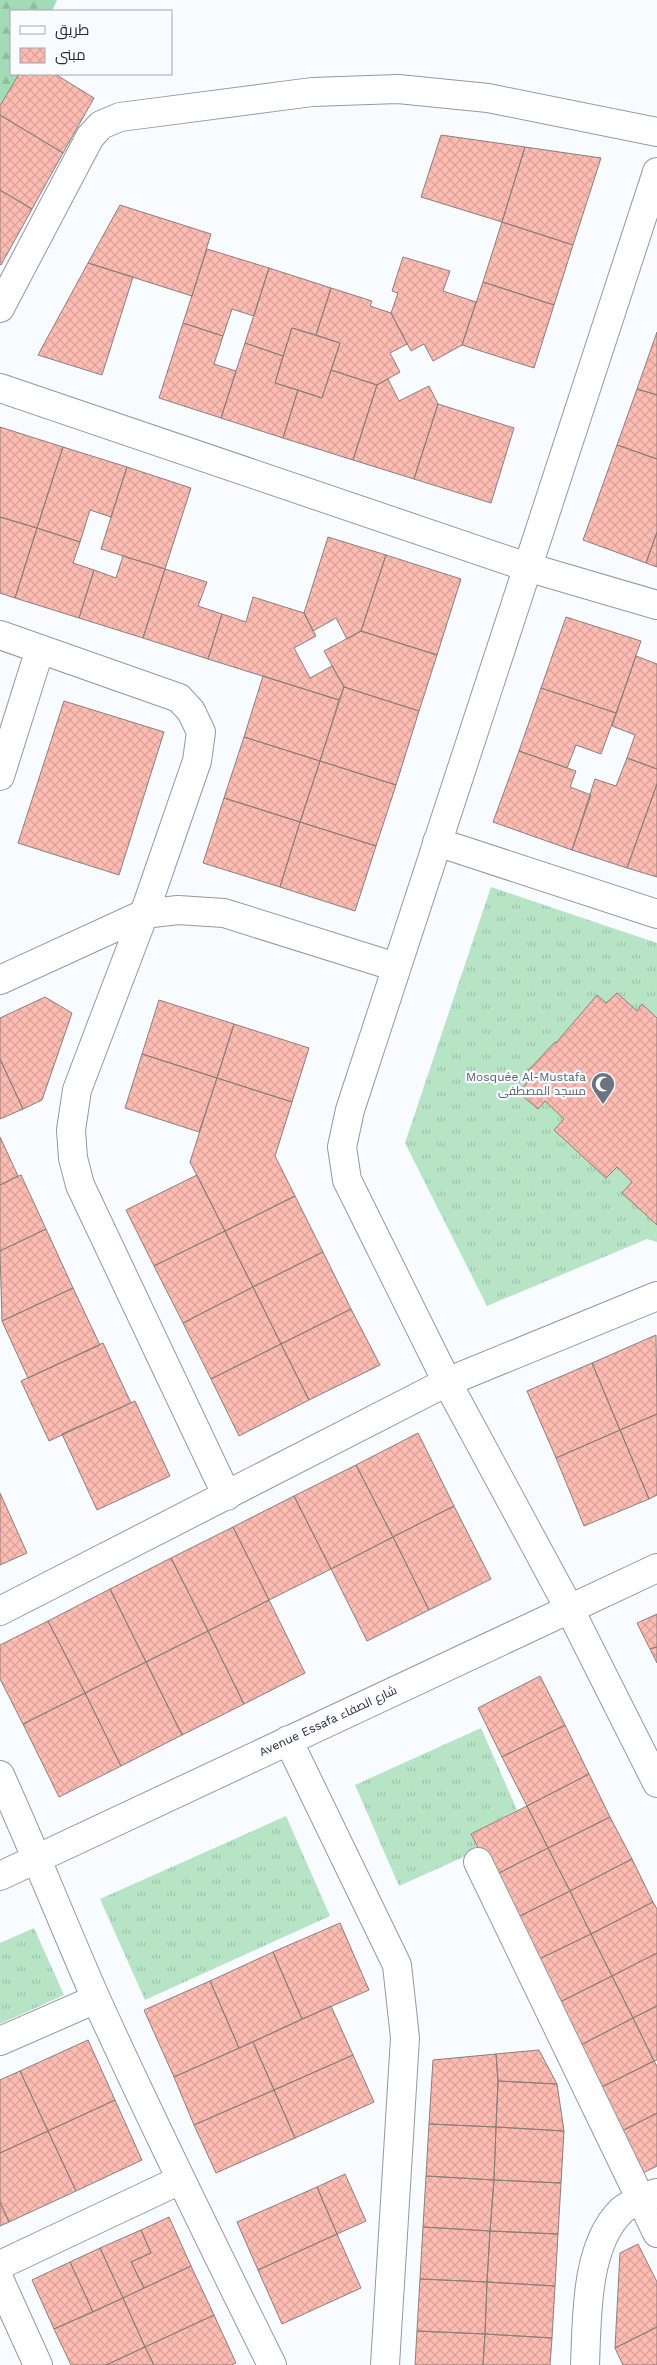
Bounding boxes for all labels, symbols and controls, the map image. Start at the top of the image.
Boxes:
legend [10,10,172,75]
text: طريق [55,21,89,40]
text: مبنى [55,46,86,65]
place label: Mosquée Al-Mustafa مسجد المصطفى [466,1070,586,1098]
mosque icon: Mosquée Al-Mustafa مسجد المصطفى [590,1071,616,1105]
street label: Avenue Essafa شارع الصفاء [257,1683,400,1760]

